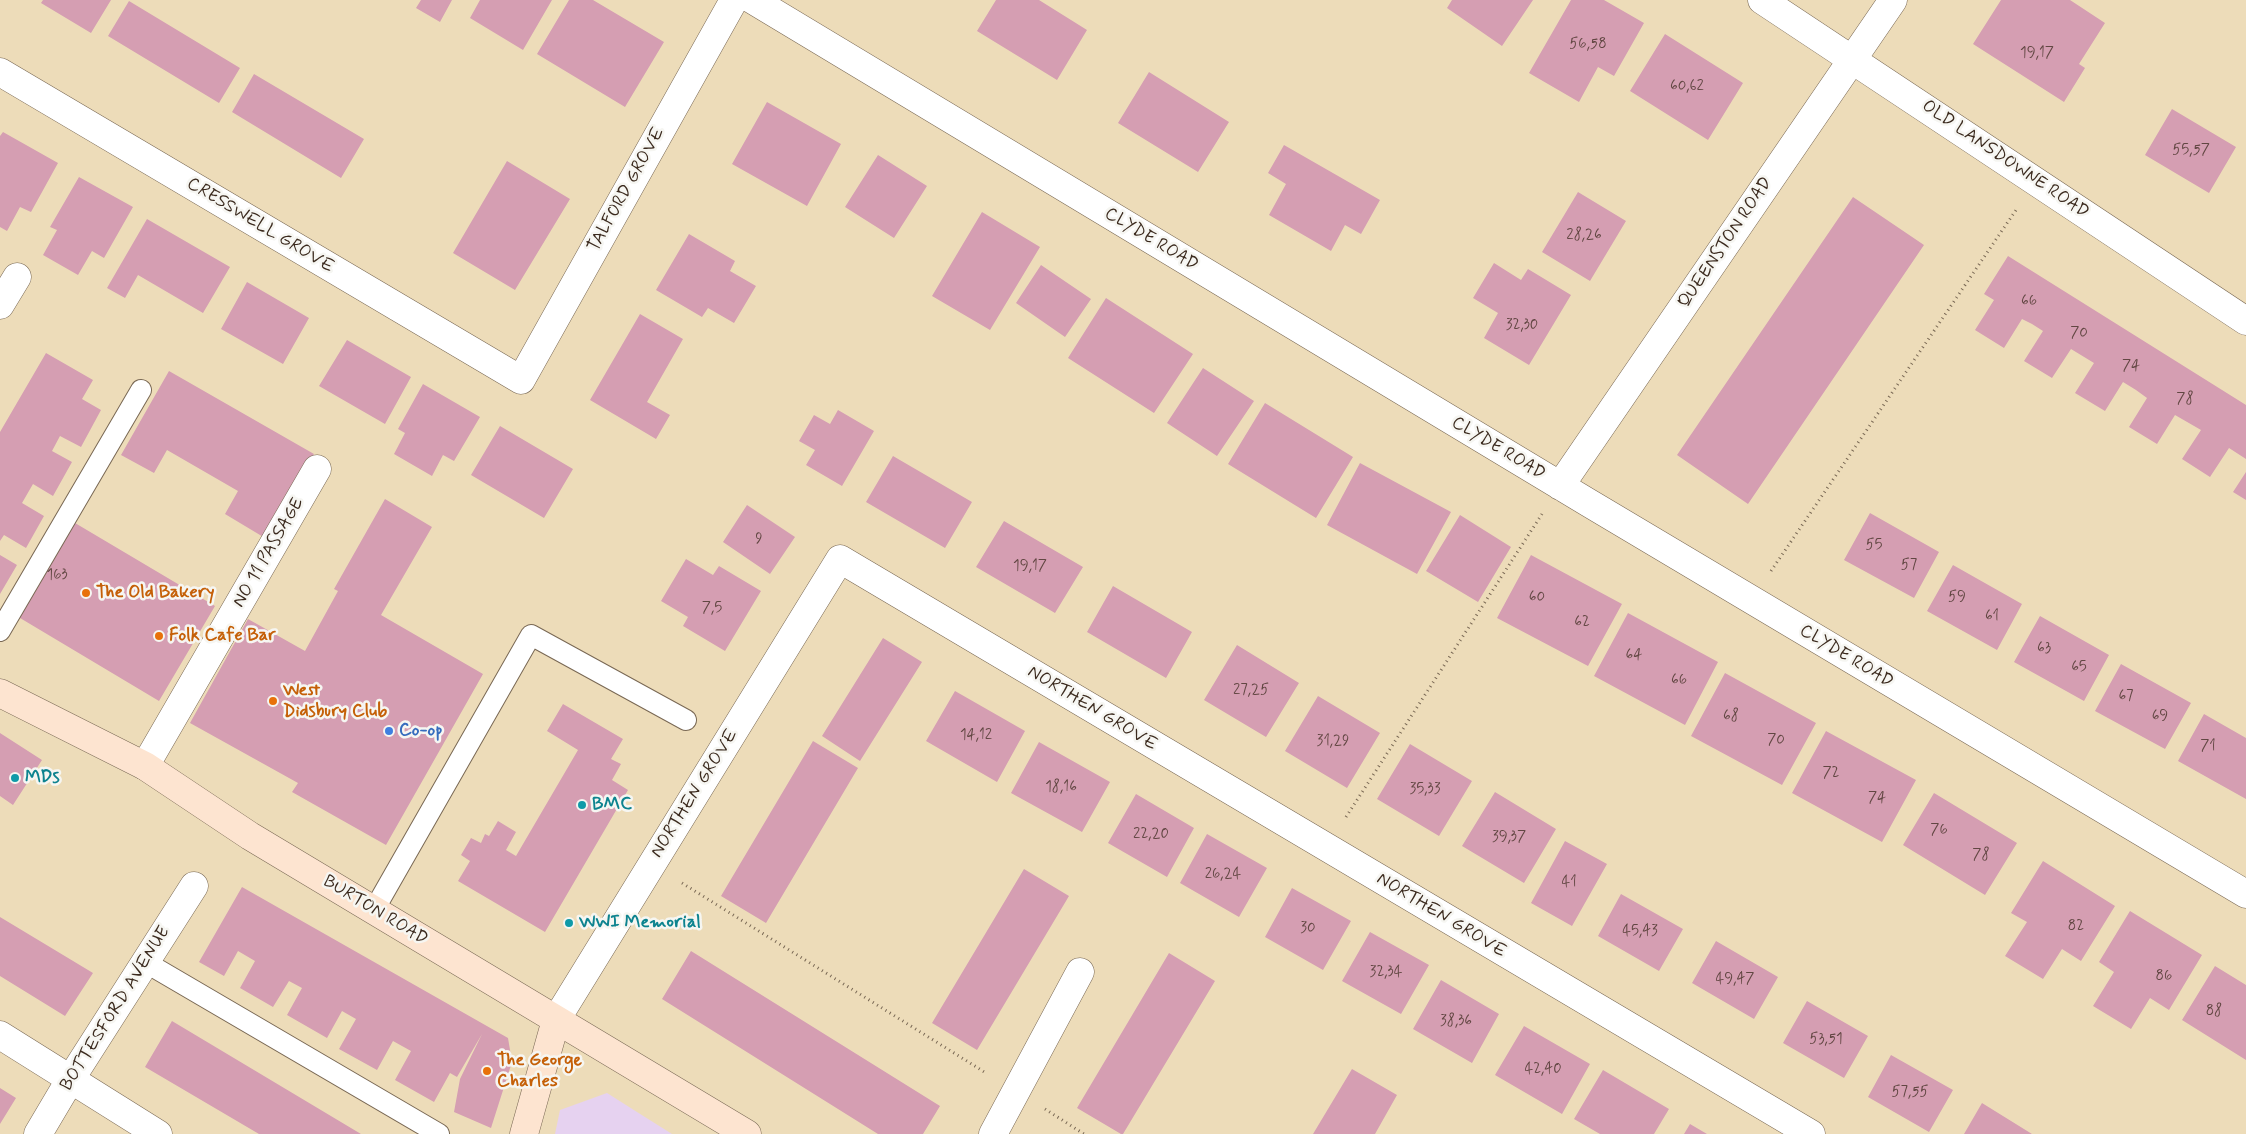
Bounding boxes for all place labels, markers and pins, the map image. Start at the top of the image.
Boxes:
place label: The Old Bakery [96,582,214,604]
marker: The Old Bakery [80,587,92,599]
place label: Folk Cafe Bar [169,625,275,647]
marker: Folk Cafe Bar [153,630,165,642]
place label: West Didsbury Club [283,680,387,722]
marker: West Didsbury Club [267,695,279,707]
place label: Co-op [399,720,442,742]
marker: Co-op [383,725,395,737]
place label: MDs [25,767,60,789]
marker: MDs [9,772,21,784]
place label: BMC [592,794,632,816]
marker: BMC [576,799,588,811]
place label: WWI Memorial [579,912,701,934]
marker: WWI Memorial [563,917,575,929]
place label: The George Charles [497,1050,582,1092]
marker: The George Charles [481,1065,493,1077]

